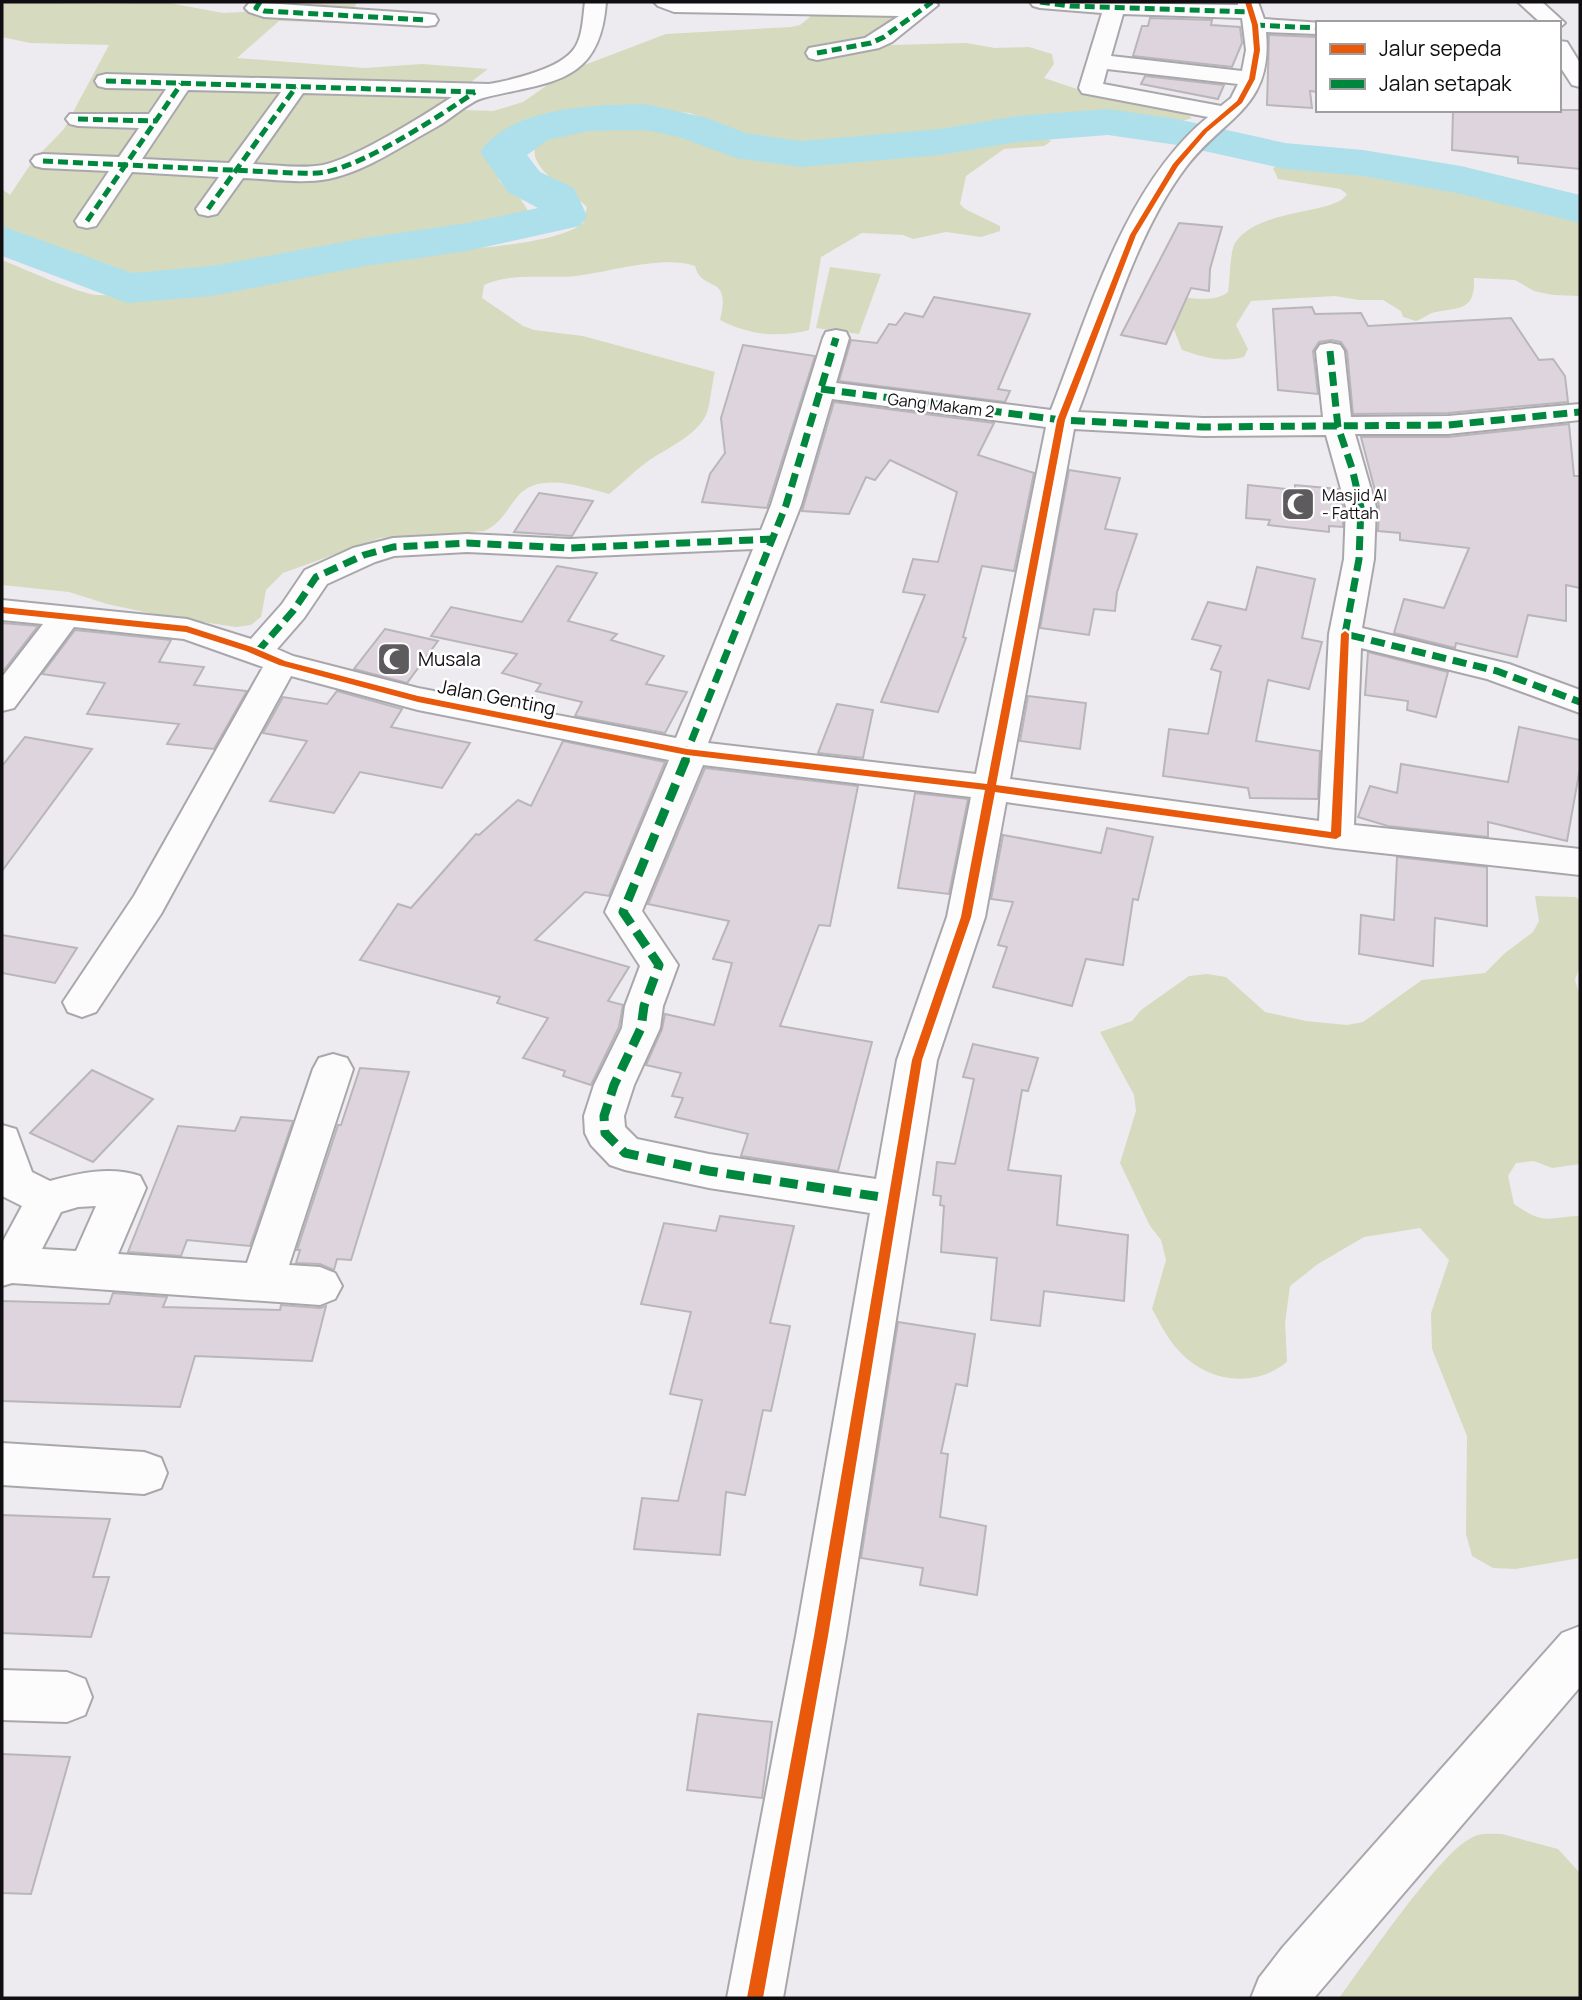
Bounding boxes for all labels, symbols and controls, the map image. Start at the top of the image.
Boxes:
legend [1316,21,1561,112]
text: Jalur sepeda [1379,34,1501,62]
text: Jalan setapak [1379,69,1512,97]
street label: Gang Makam 2 [886,388,996,422]
place label: Masjid Al - Fattah [1322,484,1387,524]
mosque icon: Masjid Al - Fattah [1279,485,1317,523]
mosque icon: Musala [375,640,413,678]
place label: Musala [418,646,481,672]
street label: Jalan Genting [436,673,558,721]

